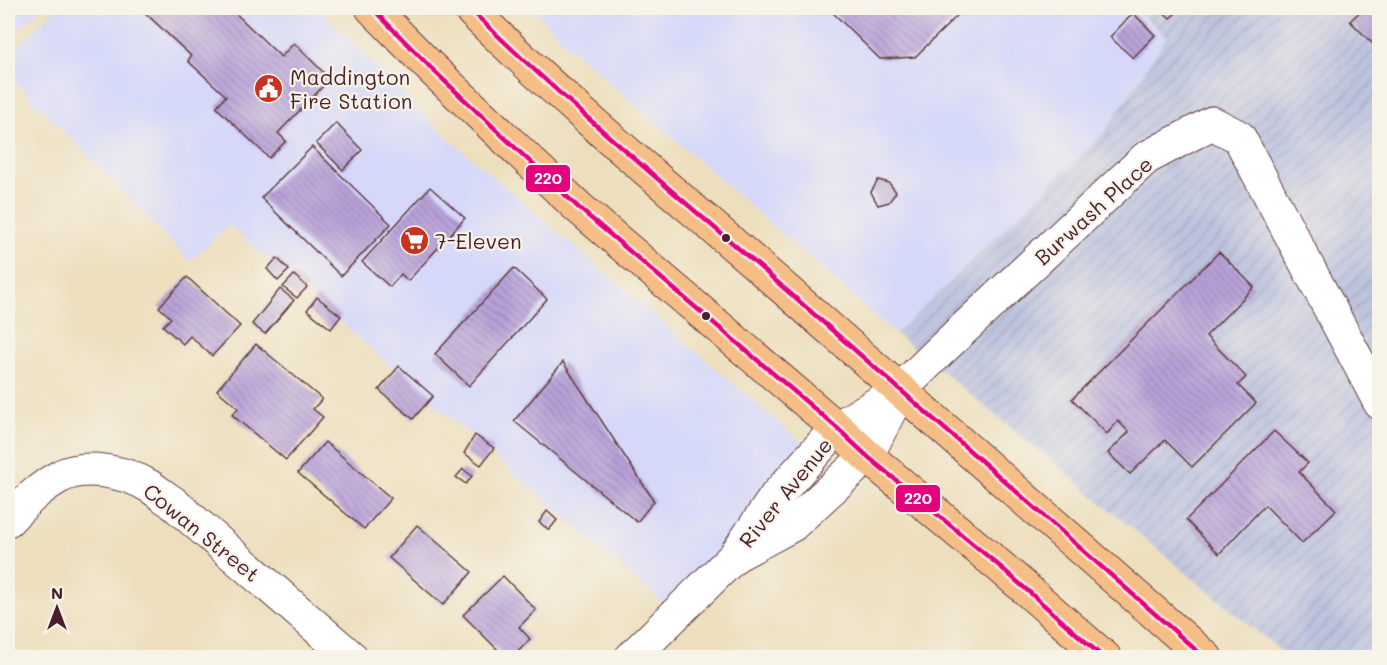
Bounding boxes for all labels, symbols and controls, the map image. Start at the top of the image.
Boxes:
place label: Maddington Fire Station [290,63,412,114]
public building icon: Maddington Fire Station [253,72,285,104]
street label: Burwash Place [1028,150,1158,270]
line badge: 220 [525,164,571,193]
text: 220 [534,167,562,188]
supermarket icon: 7-Eleven [398,224,430,256]
place label: 7-Eleven [435,227,522,254]
unlabelled marker [720,232,732,244]
unlabelled marker [700,310,712,322]
street label: River Avenue [732,431,838,553]
street label: Cowan Street [138,477,266,587]
line badge: 220 [895,484,941,513]
text: 220 [904,487,932,508]
north arrow [27,578,87,638]
text: N [51,582,63,603]

